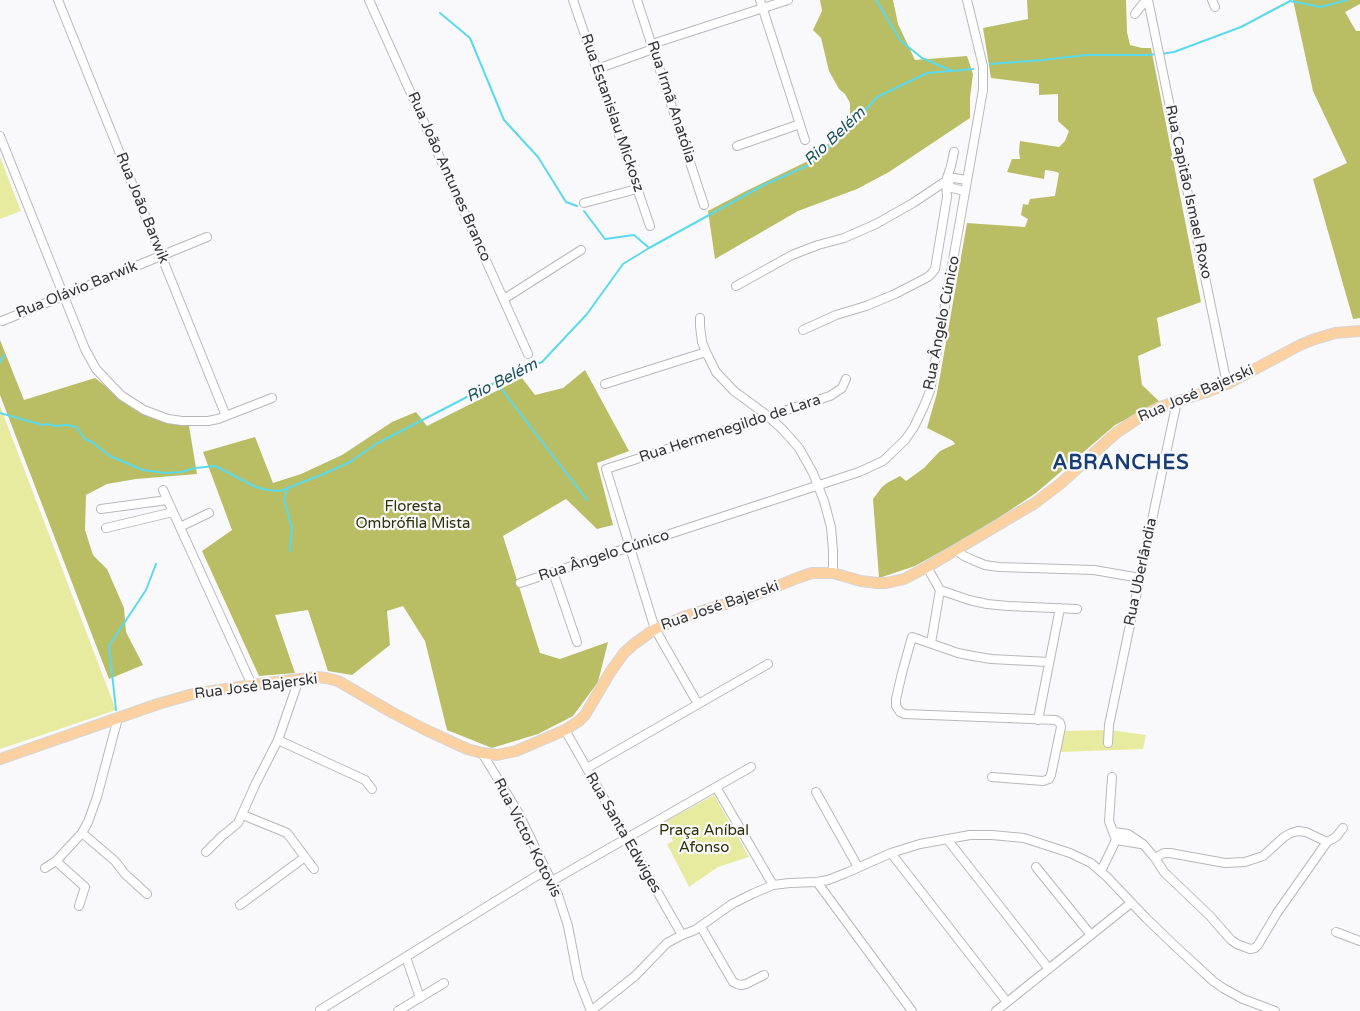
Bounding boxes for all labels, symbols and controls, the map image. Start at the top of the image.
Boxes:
street label: Rua Estanislau Mickosz [576,32,648,194]
street label: Rua Irmã Anatólia [643,39,699,165]
street label: Rua João Antunes Branco [403,89,495,265]
street label: Rua Capitão Ismael Roxo [1161,103,1215,281]
water label: Rio Belém [800,104,870,170]
street label: Rua João Barwik [112,150,172,266]
street label: Rua Ângelo Cúnico [920,254,964,392]
street label: Rua Olávio Barwik [14,257,140,323]
water label: Rio Belém [463,355,541,407]
street label: Rua José Bajerski [1135,362,1257,426]
street label: Rua Hermenegildo de Lara [637,391,823,467]
district label: ABRANCHES [1051,452,1191,476]
park label: Floresta Ombrófila Mista [356,498,470,533]
street label: Rua Uberlândia [1121,516,1161,628]
street label: Rua Ângelo Cúnico [536,526,672,586]
street label: Rua José Bajerski [659,577,781,635]
street label: Rua José Bajerski [193,671,319,703]
street label: Rua Santa Edwiges [581,769,665,897]
street label: Rua Victor Kotovis [489,775,565,901]
park label: Praça Aníbal Afonso [659,822,749,857]

